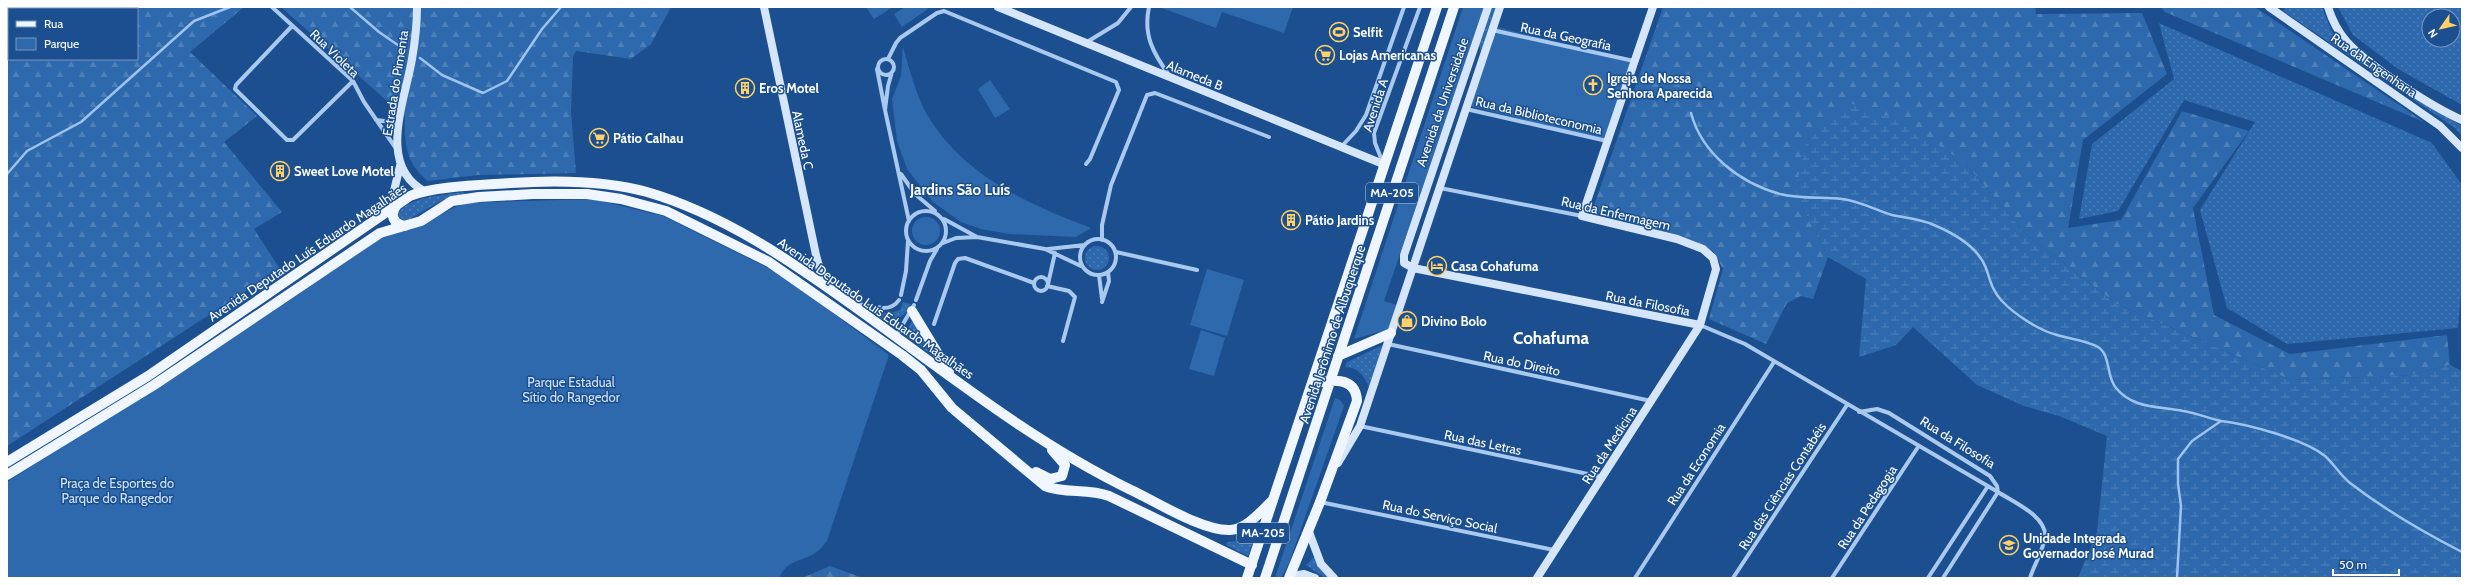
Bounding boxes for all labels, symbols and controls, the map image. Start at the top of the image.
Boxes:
legend [8,8,138,60]
north arrow [2421,8,2461,48]
text: Rua [44,16,63,31]
street label: Rua da Geografia [1519,19,1614,54]
sports icon: Selfit [1328,21,1350,43]
place label: Selfit [1353,24,1383,40]
street label: Rua Violeta [307,26,364,81]
text: N [2425,26,2441,41]
street label: Estrada do Pimenta [379,28,411,137]
street label: Rua da Engenharia [2328,29,2421,101]
street label: Avenida da Universidade [1412,35,1472,168]
text: Parque [44,36,79,51]
supermarket icon: Lojas Americanas [1314,44,1336,66]
place label: Lojas Americanas [1339,47,1436,63]
street label: Alameda B [1164,56,1226,94]
place label: Igreja de Nossa Senhora Aparecida [1607,70,1713,101]
church icon: Igreja de Nossa Senhora Aparecida [1582,74,1604,96]
street label: Avenida A [1359,76,1391,134]
building icon: Eros Motel [734,77,756,99]
place label: Eros Motel [759,80,819,96]
street label: Rua da Biblioteconomia [1474,93,1605,138]
street label: Alameda C [789,109,817,171]
supermarket icon: Pátio Calhau [588,127,610,149]
place label: Pátio Calhau [613,130,683,146]
building icon: Sweet Love Motel [269,160,291,182]
place label: Sweet Love Motel [294,163,394,179]
street label: Avenida Deputado Luís Eduardo Magalhães [205,179,410,324]
district label: Jardins São Luís [909,181,1010,199]
road number: MA-205 [1366,183,1418,203]
street label: Rua da Enfermagem [1560,193,1672,233]
building icon: Pátio Jardins [1280,209,1302,231]
place label: Pátio Jardins [1305,212,1375,228]
street label: Avenida Deputado Luís Eduardo Magalhães [775,234,978,382]
street label: Avenida Jerônimo de Albuquerque [1296,243,1369,425]
hotel icon: Casa Cohafuma [1426,255,1448,277]
place label: Casa Cohafuma [1451,258,1539,274]
street label: Rua da Filosofia [1605,287,1692,319]
shop icon: Divino Bolo [1396,310,1418,332]
place label: Divino Bolo [1421,313,1487,329]
district label: Cohafuma [1513,328,1590,348]
street label: Rua do Direito [1482,347,1562,379]
park label: Parque Estadual Sítio do Rangedor [522,374,621,405]
street label: Rua da Medicina [1578,403,1640,487]
street label: Rua da Filosofia [1918,413,1999,472]
street label: Rua da Economia [1663,419,1729,508]
street label: Rua das Ciências Contabéis [1735,419,1829,553]
street label: Rua das Letras [1443,426,1524,458]
street label: Rua da Pedagogia [1834,461,1900,552]
park label: Praça de Esportes do Parque do Rangedor [60,475,174,506]
street label: Rua do Serviço Social [1381,496,1499,536]
road number: MA-205 [1237,523,1289,543]
place label: Unidade Integrada Governador José Murad [2023,530,2154,561]
school or university icon: Unidade Integrada Governador José Murad [1998,534,2020,556]
scale bar [2333,551,2399,577]
text: 50 m [2339,557,2367,572]

